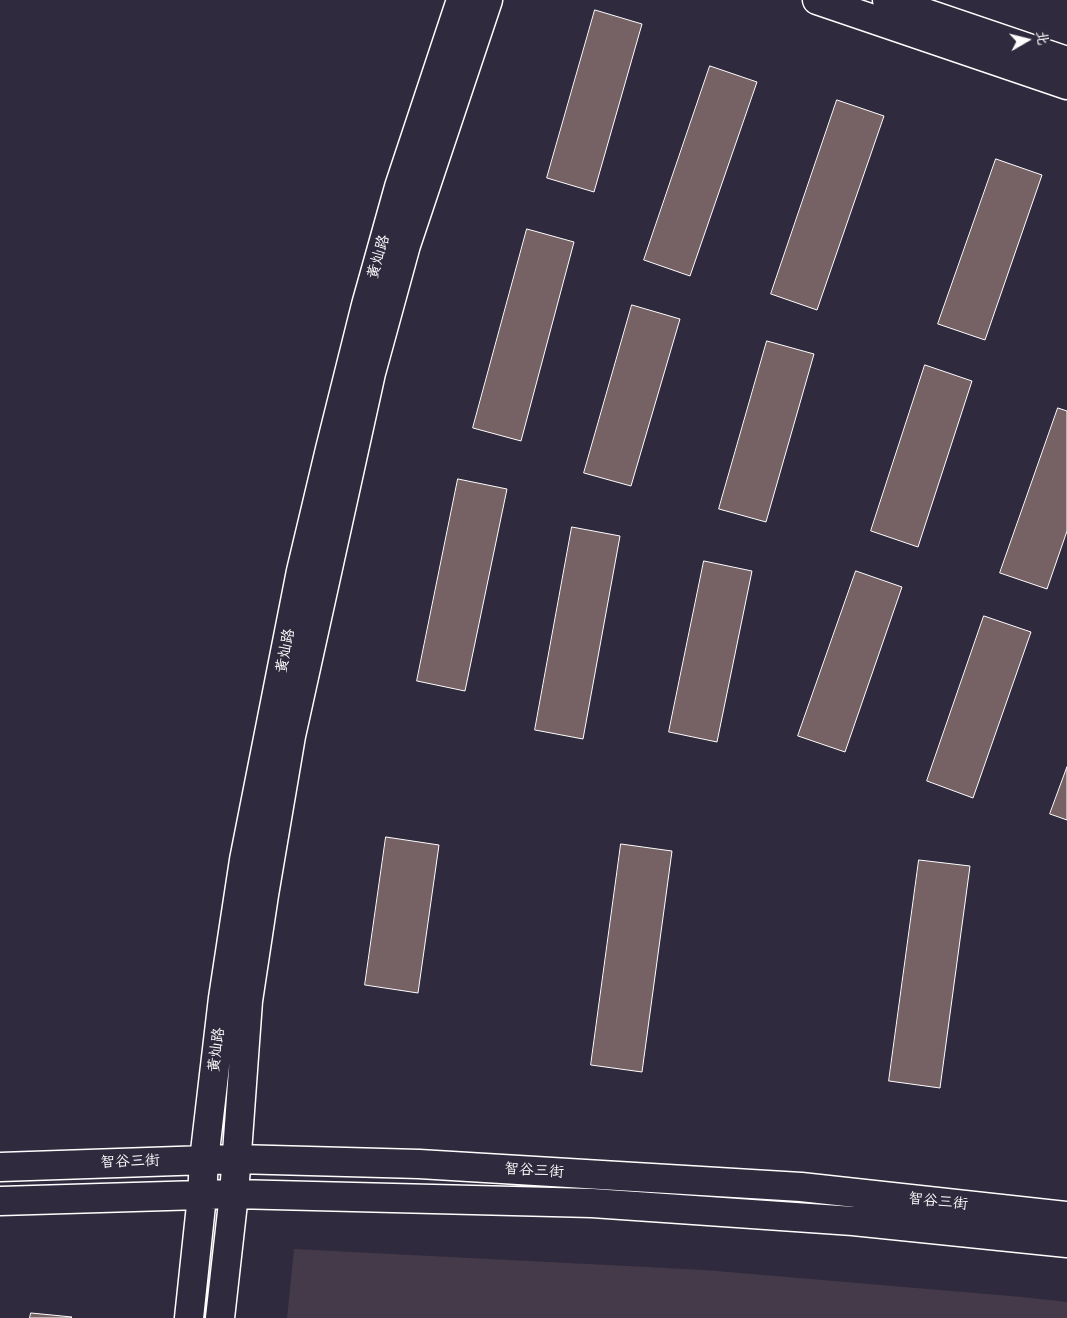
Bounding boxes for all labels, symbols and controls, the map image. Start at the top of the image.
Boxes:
north arrow [1002,15,1052,65]
text: 北 [1029,29,1056,47]
street label: 黄灿路 [364,233,394,281]
street label: 黄灿路 [273,627,299,675]
street label: 黄灿路 [205,1027,229,1073]
street label: 智谷三街 [100,1152,160,1172]
street label: 智谷三街 [503,1160,565,1182]
street label: 智谷三街 [907,1190,969,1214]

